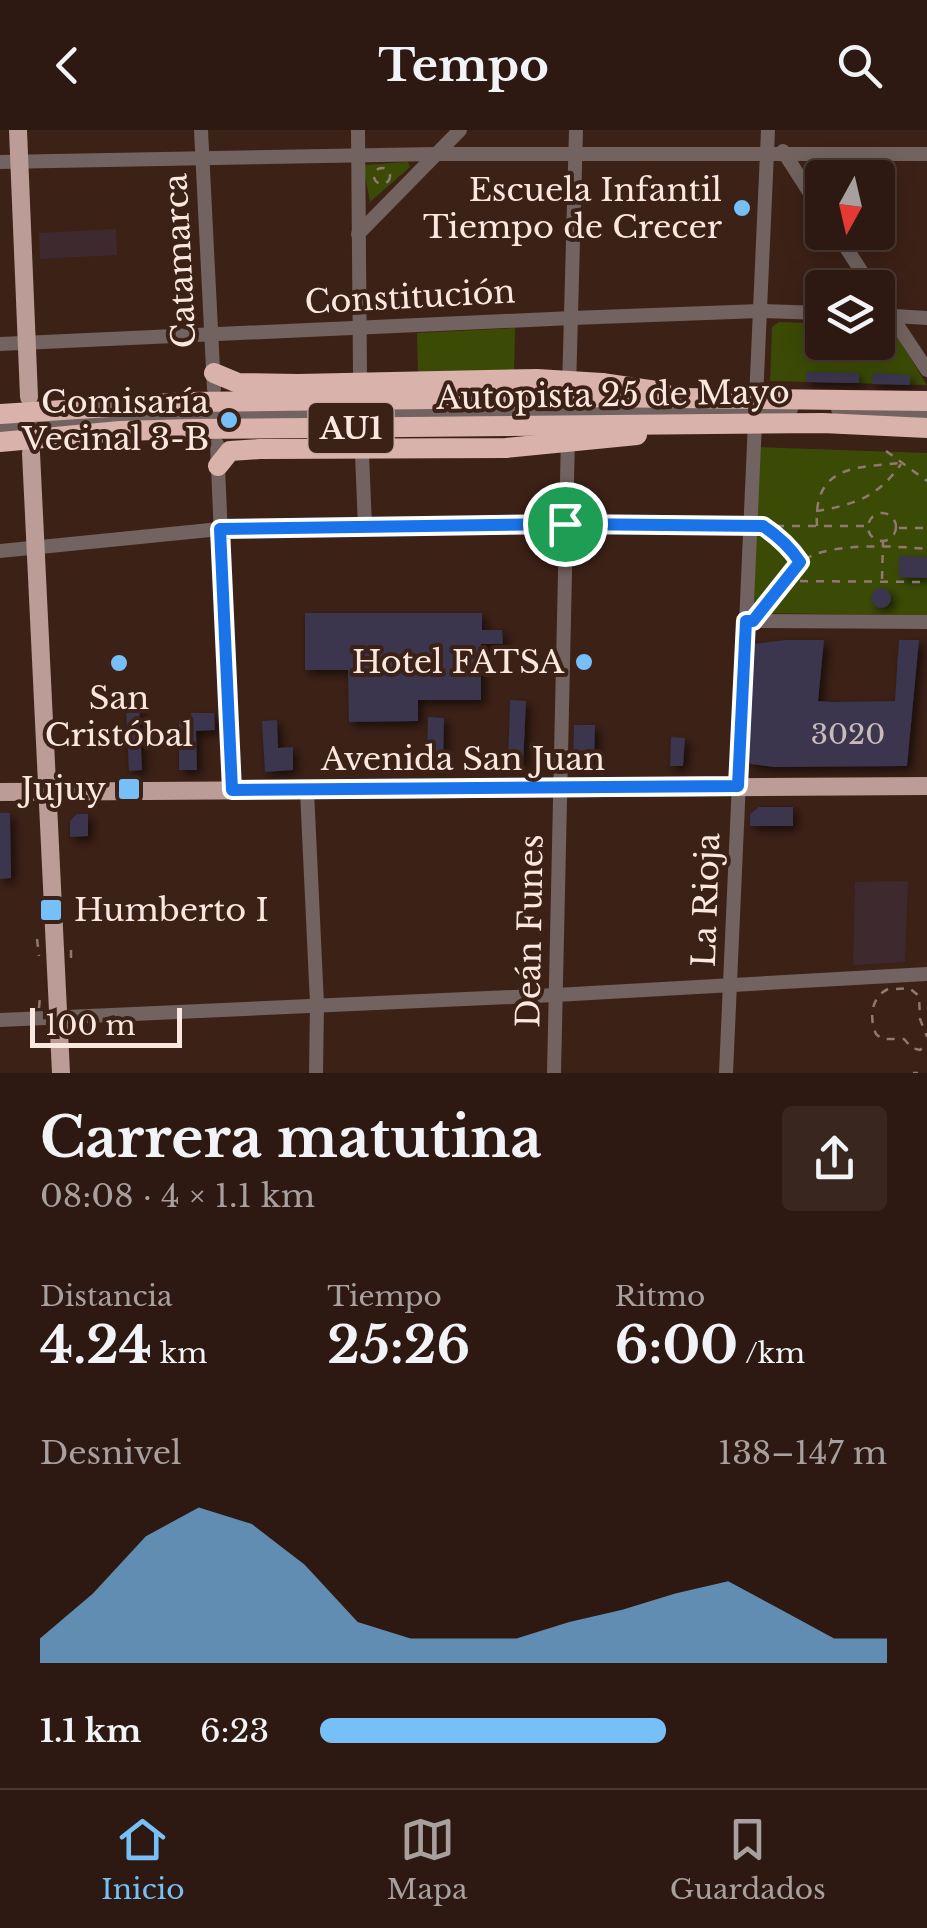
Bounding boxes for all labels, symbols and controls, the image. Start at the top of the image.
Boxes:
text: Tempo [378,37,549,93]
icon: back [40,38,95,93]
icon: search [832,38,887,93]
north arrow [805,160,895,250]
map controls [805,160,895,360]
place label: Escuela Infantil Tiempo de Crecer [423,170,723,247]
street label: Catamarca [155,172,205,349]
marker: Escuela Infantil Tiempo de Crecer [731,197,753,219]
button: layers [805,270,895,360]
street label: Constitución [304,272,516,322]
street label: Autopista 25 de Mayo [435,372,790,418]
place label: Comisaría Vecinal 3-B [21,382,209,459]
road number: AU1 [308,403,394,453]
marker: Comisaría Vecinal 3-B [218,409,240,431]
pin [523,482,608,567]
icon: arrive [538,497,593,552]
place label: Hotel FATSA [352,642,565,682]
marker: Hotel FATSA [573,651,595,673]
marker: San Cristóbal [108,652,130,674]
place label: San Cristóbal [45,678,193,755]
house number: 3020 [811,717,885,752]
street label: Avenida San Juan [320,739,605,779]
place label: Jujuy [17,769,107,809]
marker: Jujuy [116,776,142,802]
street label: La Rioja [684,832,728,968]
street label: Deán Funes [508,834,552,1028]
place label: Humberto I [74,890,269,930]
marker: Humberto I [38,897,64,923]
scale bar [30,1003,182,1048]
text: 100 m [45,1008,136,1043]
text: Carrera matutina [40,1104,542,1172]
button: share [782,1106,887,1211]
text: 08:08 · 4 × 1.1 km [40,1176,315,1216]
text: Distancia [40,1279,172,1314]
text: Tiempo [327,1279,442,1314]
text: Ritmo [615,1279,705,1314]
text: 4.24 [40,1314,152,1377]
text: 25:26 [327,1314,470,1377]
text: 6:00 [615,1314,738,1377]
text: km [152,1336,207,1371]
text: /km [738,1336,805,1371]
text: Desnivel [40,1433,182,1473]
text: 138–147 m [718,1433,887,1473]
text: 1.1 km [40,1711,141,1751]
text: 6:23 [200,1711,269,1751]
tab: Inicio [101,1812,185,1907]
tab: Mapa [387,1812,467,1907]
tab: Guardados [670,1812,826,1907]

